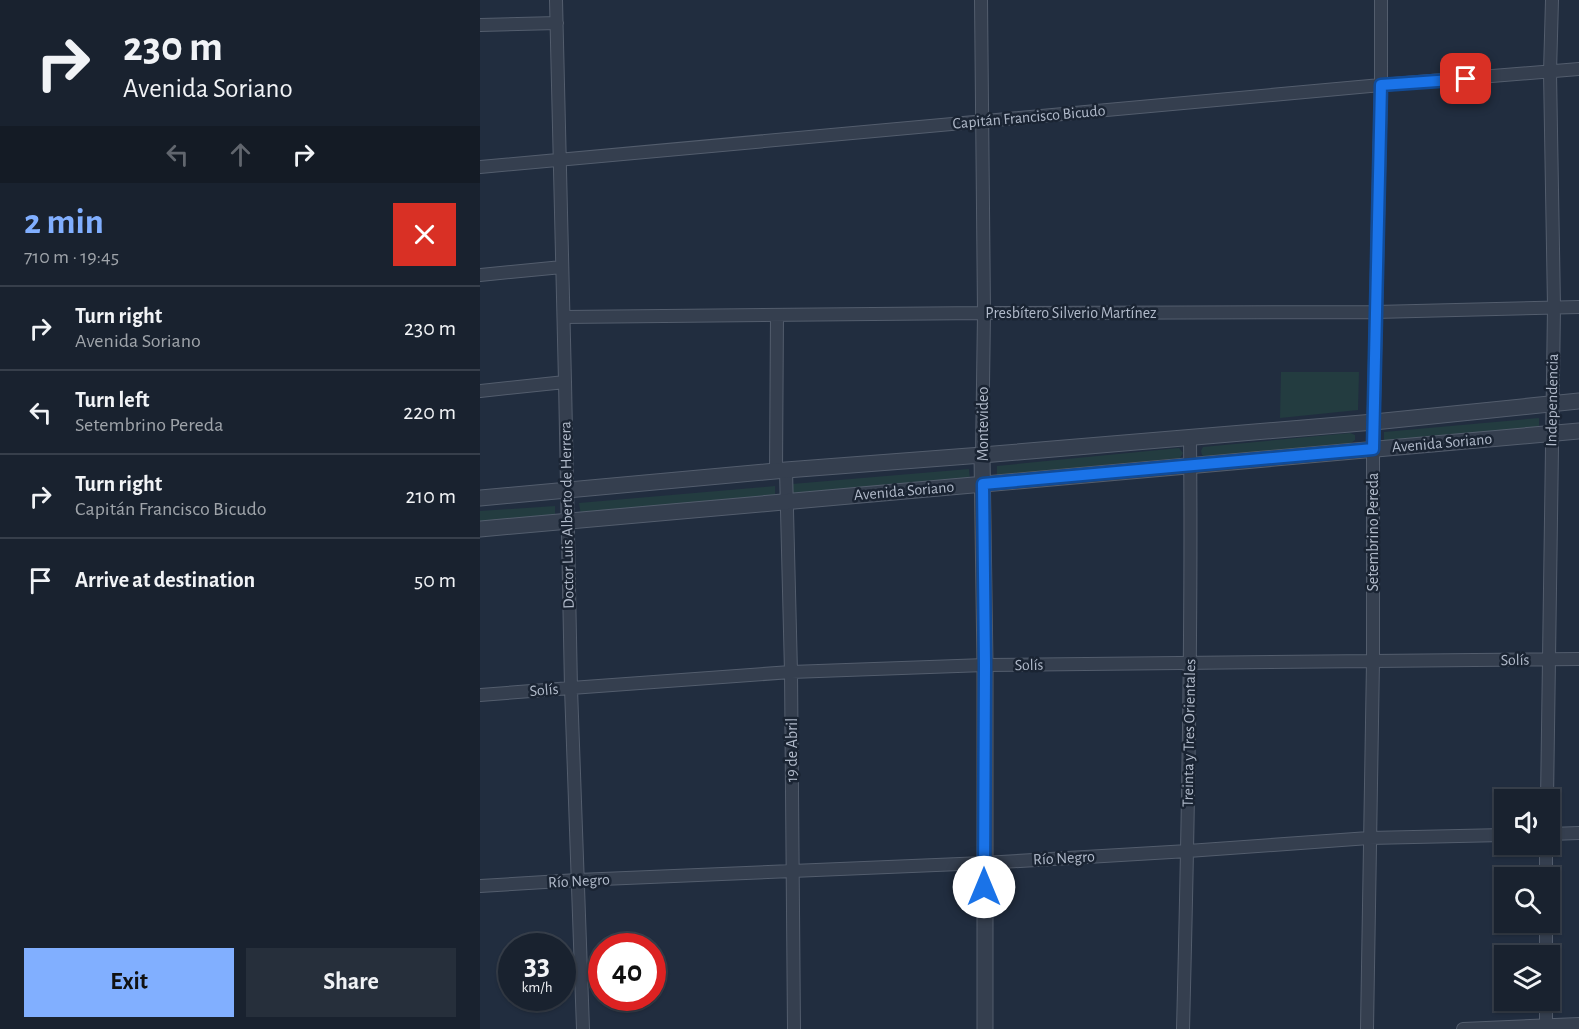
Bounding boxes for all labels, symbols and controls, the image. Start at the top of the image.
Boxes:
icon: right [24,24,102,102]
text: 230 m [123,26,223,68]
pin [1440,53,1491,104]
icon: arrive [1449,62,1482,95]
text: Avenida Soriano [123,75,293,102]
street label: Capitán Francisco Bicudo [952,102,1106,132]
icon: left [161,138,194,171]
icon: ahead [224,138,257,171]
icon: right [287,138,320,171]
button: close [393,203,456,266]
text: 2 min [24,204,104,240]
text: 710 m · 19:45 [24,247,119,267]
text: Turn right [75,305,162,327]
street label: Presbítero Silverio Martínez [985,305,1157,321]
icon: right [24,312,57,345]
text: 230 m [404,317,456,339]
text: Avenida Soriano [75,331,201,351]
street label: Independencia [1543,353,1561,447]
street label: Montevideo [975,387,991,461]
text: Turn left [75,389,149,411]
icon: left [24,396,57,429]
text: 220 m [403,401,456,423]
text: Setembrino Pereda [75,415,223,435]
street label: Doctor Luis Alberto de Herrera [557,421,577,609]
street label: Avenida Soriano [1391,431,1493,455]
text: Turn right [75,473,162,495]
street label: Setembrino Pereda [1365,473,1381,591]
street label: Avenida Soriano [853,479,955,503]
icon: right [24,480,57,513]
text: 210 m [406,485,456,507]
text: Capitán Francisco Bicudo [75,499,267,519]
icon: arrive [24,564,57,597]
text: Arrive at destination [75,569,255,591]
text: 50 m [414,569,456,591]
street label: Solís [1500,652,1530,668]
street label: Solís [1014,657,1044,673]
street label: Treinta y Tres Orientales [1180,659,1199,807]
street label: Solís [529,681,559,699]
street label: 19 de Abril [784,718,800,782]
map controls [1494,789,1560,1011]
button: sound [1494,789,1560,855]
street label: Río Negro [1033,848,1095,868]
position arrow [952,855,1016,919]
button: search [1494,867,1560,933]
street label: Río Negro [548,871,610,891]
speed limit sign: 40 [588,933,666,1011]
button: layers [1494,945,1560,1011]
button: Exit [24,948,234,1017]
button: Share [246,948,456,1017]
text: 33 [524,950,550,980]
text: km/h [522,980,552,995]

